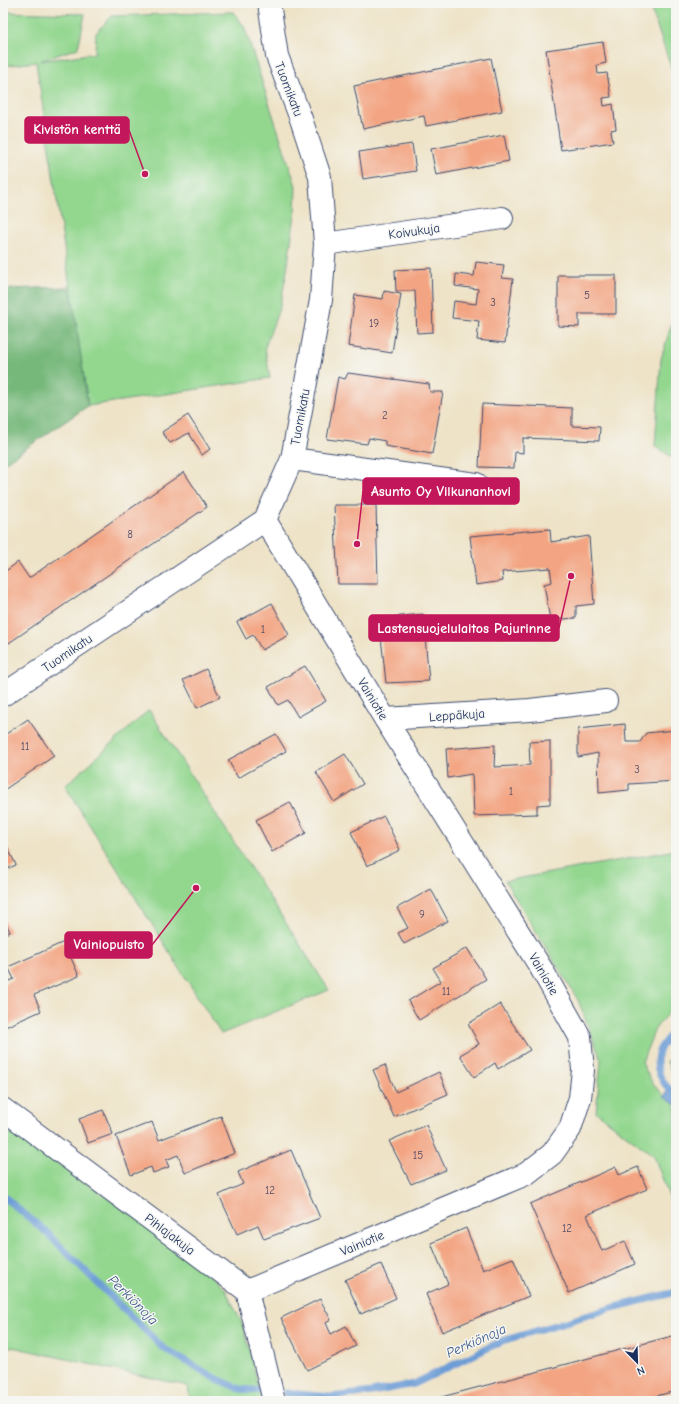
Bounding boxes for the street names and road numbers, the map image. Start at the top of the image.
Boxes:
street label: Tuomikatu [272,60,306,118]
street label: Koivukuja [387,220,441,242]
street label: Tuomikatu [287,388,313,446]
street label: Tuomikatu [39,631,95,675]
street label: Vainiotie [355,675,392,723]
street label: Leppäkuja [429,706,485,724]
street label: Vainiotie [526,950,562,998]
street label: Pihlajakuja [142,1210,198,1258]
street label: Vainiotie [338,1227,387,1259]

